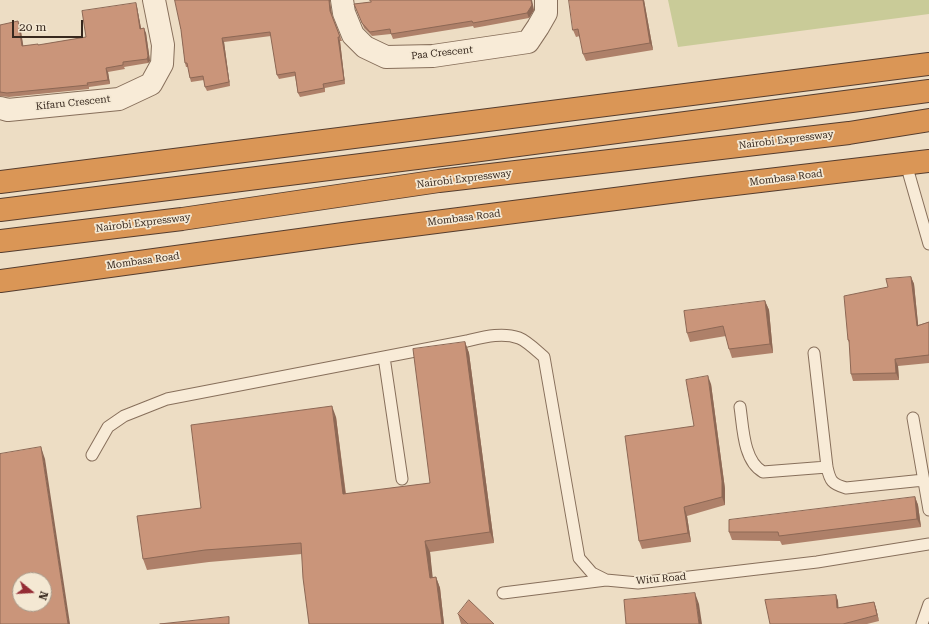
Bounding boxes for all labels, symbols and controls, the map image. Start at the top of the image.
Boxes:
scale bar [14,12,85,38]
text: 20 m [19,20,46,34]
street label: Paa Crescent [410,44,474,62]
street label: Kifaru Crescent [35,93,111,113]
street label: Nairobi Expressway [738,128,834,152]
street label: Nairobi Expressway [416,167,512,191]
street label: Mombasa Road [749,168,823,188]
street label: Mombasa Road [427,208,501,228]
street label: Nairobi Expressway [95,211,191,235]
street label: Mombasa Road [106,250,180,272]
street label: Witu Road [635,571,687,587]
north arrow [12,572,52,612]
text: N [35,590,50,602]

